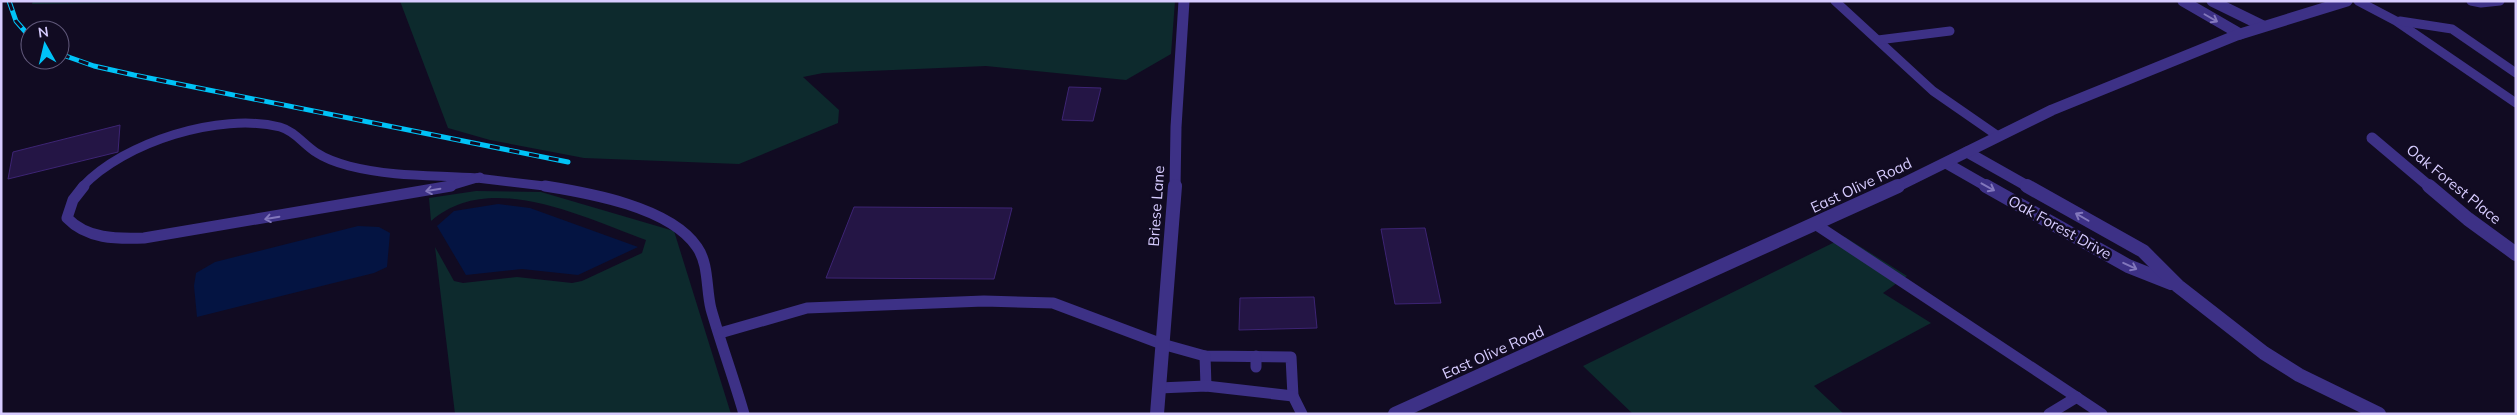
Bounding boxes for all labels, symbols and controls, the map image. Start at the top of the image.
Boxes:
one-way arrow [2204,13,2219,23]
north arrow [20,20,70,70]
text: N [37,22,50,42]
street label: Oak Forest Place [2403,140,2505,228]
street label: East Olive Road [1807,153,1915,217]
street label: Briese Lane [1144,165,1168,247]
one-way arrow [1981,182,1995,192]
one-way arrow [425,186,441,196]
street label: Oak Forest Drive [2005,191,2115,263]
one-way arrow [2075,212,2090,222]
one-way arrow [265,213,281,223]
one-way arrow [2122,262,2137,271]
street label: East Olive Road [1439,321,1547,383]

